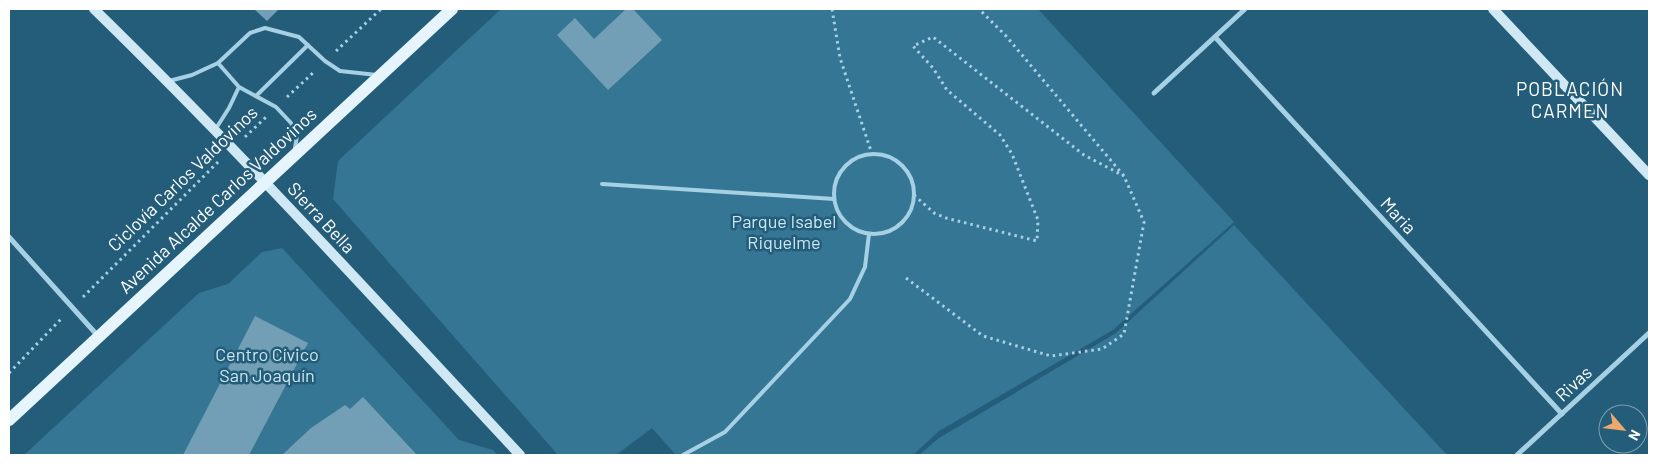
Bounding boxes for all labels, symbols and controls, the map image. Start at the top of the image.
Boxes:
district label: POBLACIÓN CARMEN [1516,77,1624,122]
street label: Ciclovía Carlos Valdovinos [103,101,262,256]
street label: Avenida Alcalde Carlos Valdovinos [114,103,321,298]
street label: Sierra Bella [283,177,360,257]
street label: Maria [1376,192,1421,238]
park label: Parque Isabel Riquelme [732,210,836,253]
park label: Centro Cívico San Joaquín [215,343,319,386]
street label: Rivas [1551,361,1596,406]
north arrow [1598,404,1648,454]
text: N [1625,427,1645,443]

